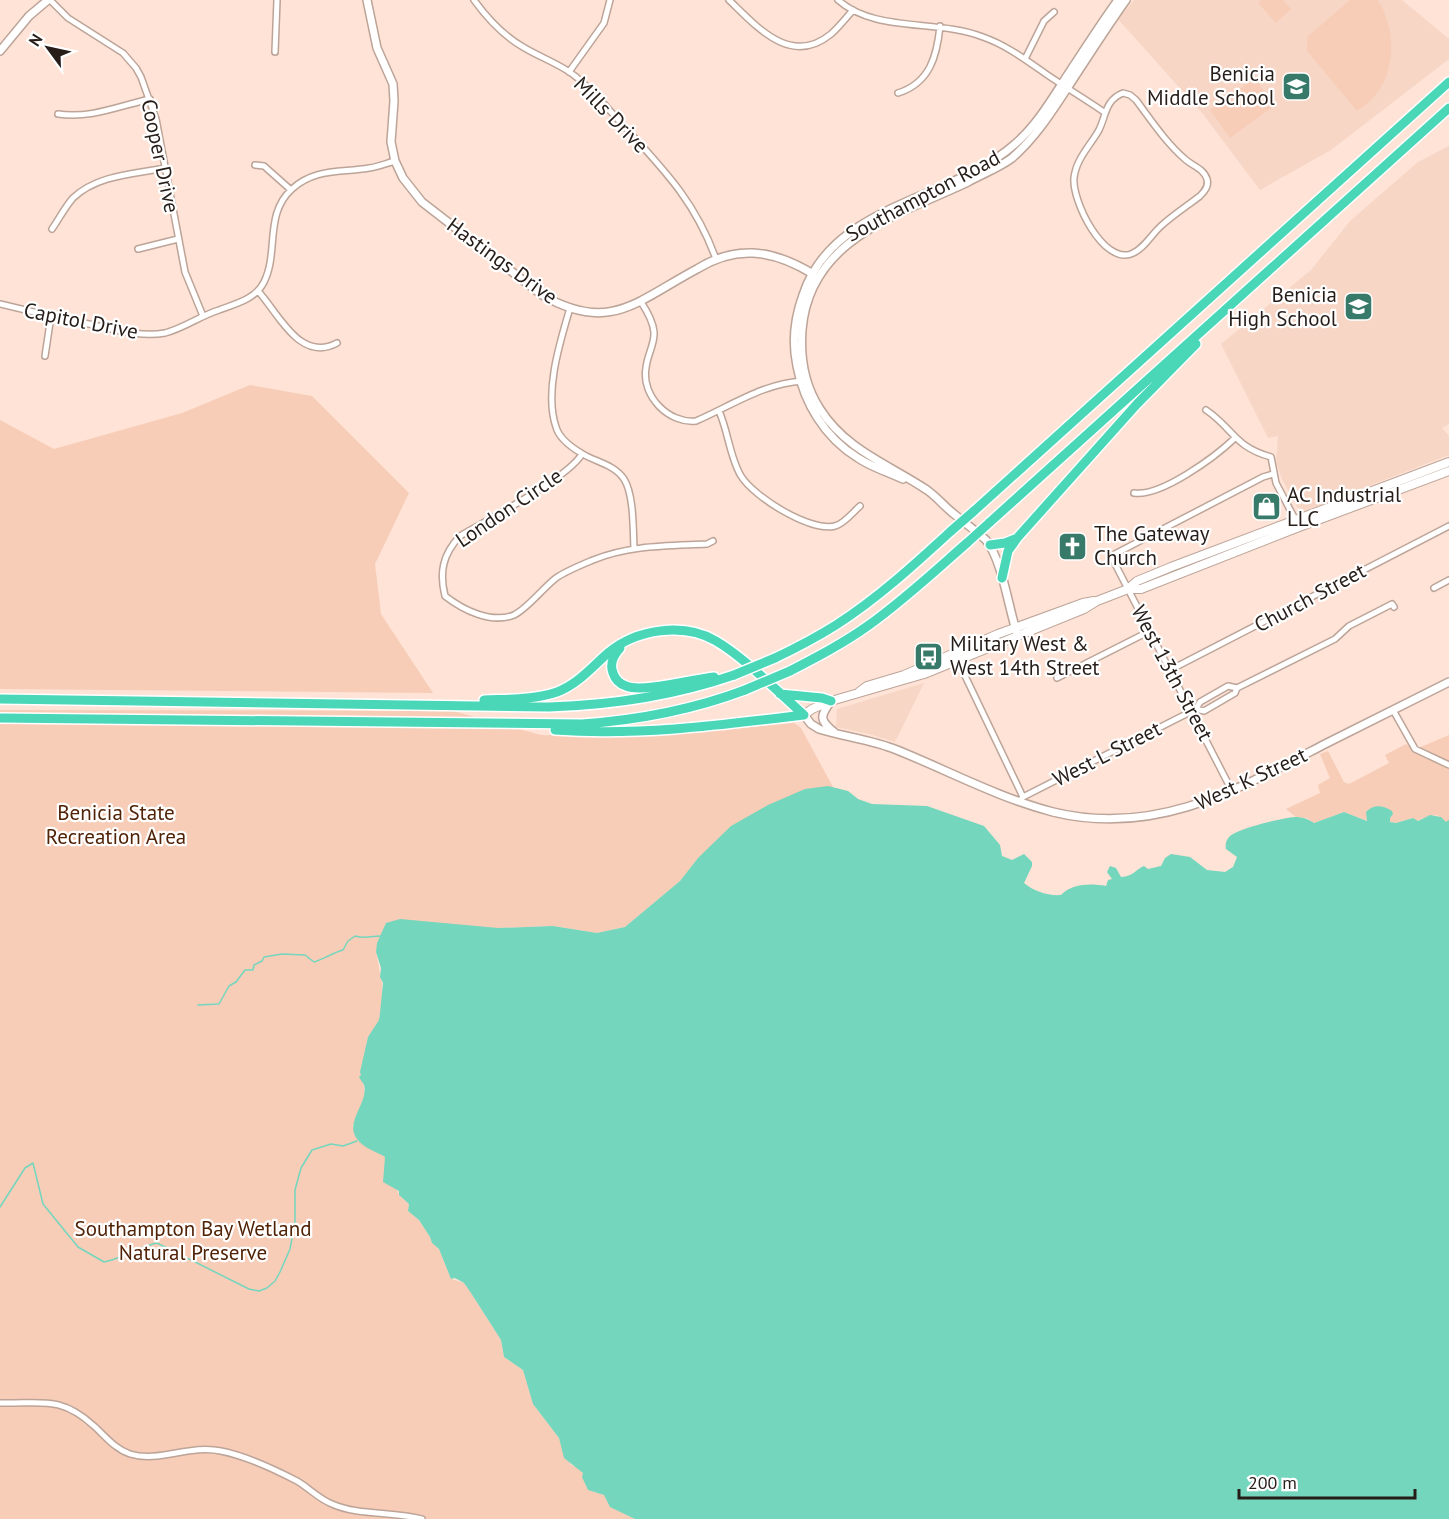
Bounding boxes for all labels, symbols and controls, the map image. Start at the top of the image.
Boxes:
north arrow [18,18,78,78]
text: N [24,30,47,50]
place label: Benicia Middle School [1147,60,1275,111]
school or university icon: Benicia Middle School [1280,70,1312,102]
street label: Mills Drive [568,71,654,159]
street label: Cooper Drive [135,97,186,215]
street label: Southampton Road [841,144,1005,248]
street label: Hastings Drive [442,211,563,310]
place label: Benicia High School [1228,281,1337,332]
school or university icon: Benicia High School [1342,291,1374,323]
street label: Capitol Drive [22,296,141,345]
street label: London Circle [450,462,567,553]
place label: AC Industrial LLC [1287,481,1401,532]
shop icon: AC Industrial LLC [1250,491,1282,523]
place label: The Gateway Church [1094,520,1210,571]
church icon: The Gateway Church [1057,530,1089,562]
street label: Church Street [1250,557,1370,638]
street label: West 13th Street [1125,600,1219,745]
place label: Military West & West 14th Street [950,630,1099,681]
bus stop icon: Military West & West 14th Street [913,640,945,672]
street label: West L Street [1048,715,1165,792]
street label: West K Street [1191,741,1311,816]
park label: Benicia State Recreation Area [46,799,186,850]
park label: Southampton Bay Wetland Natural Preserve [75,1215,311,1266]
scale bar [1239,1462,1414,1500]
text: 200 m [1248,1471,1297,1494]

